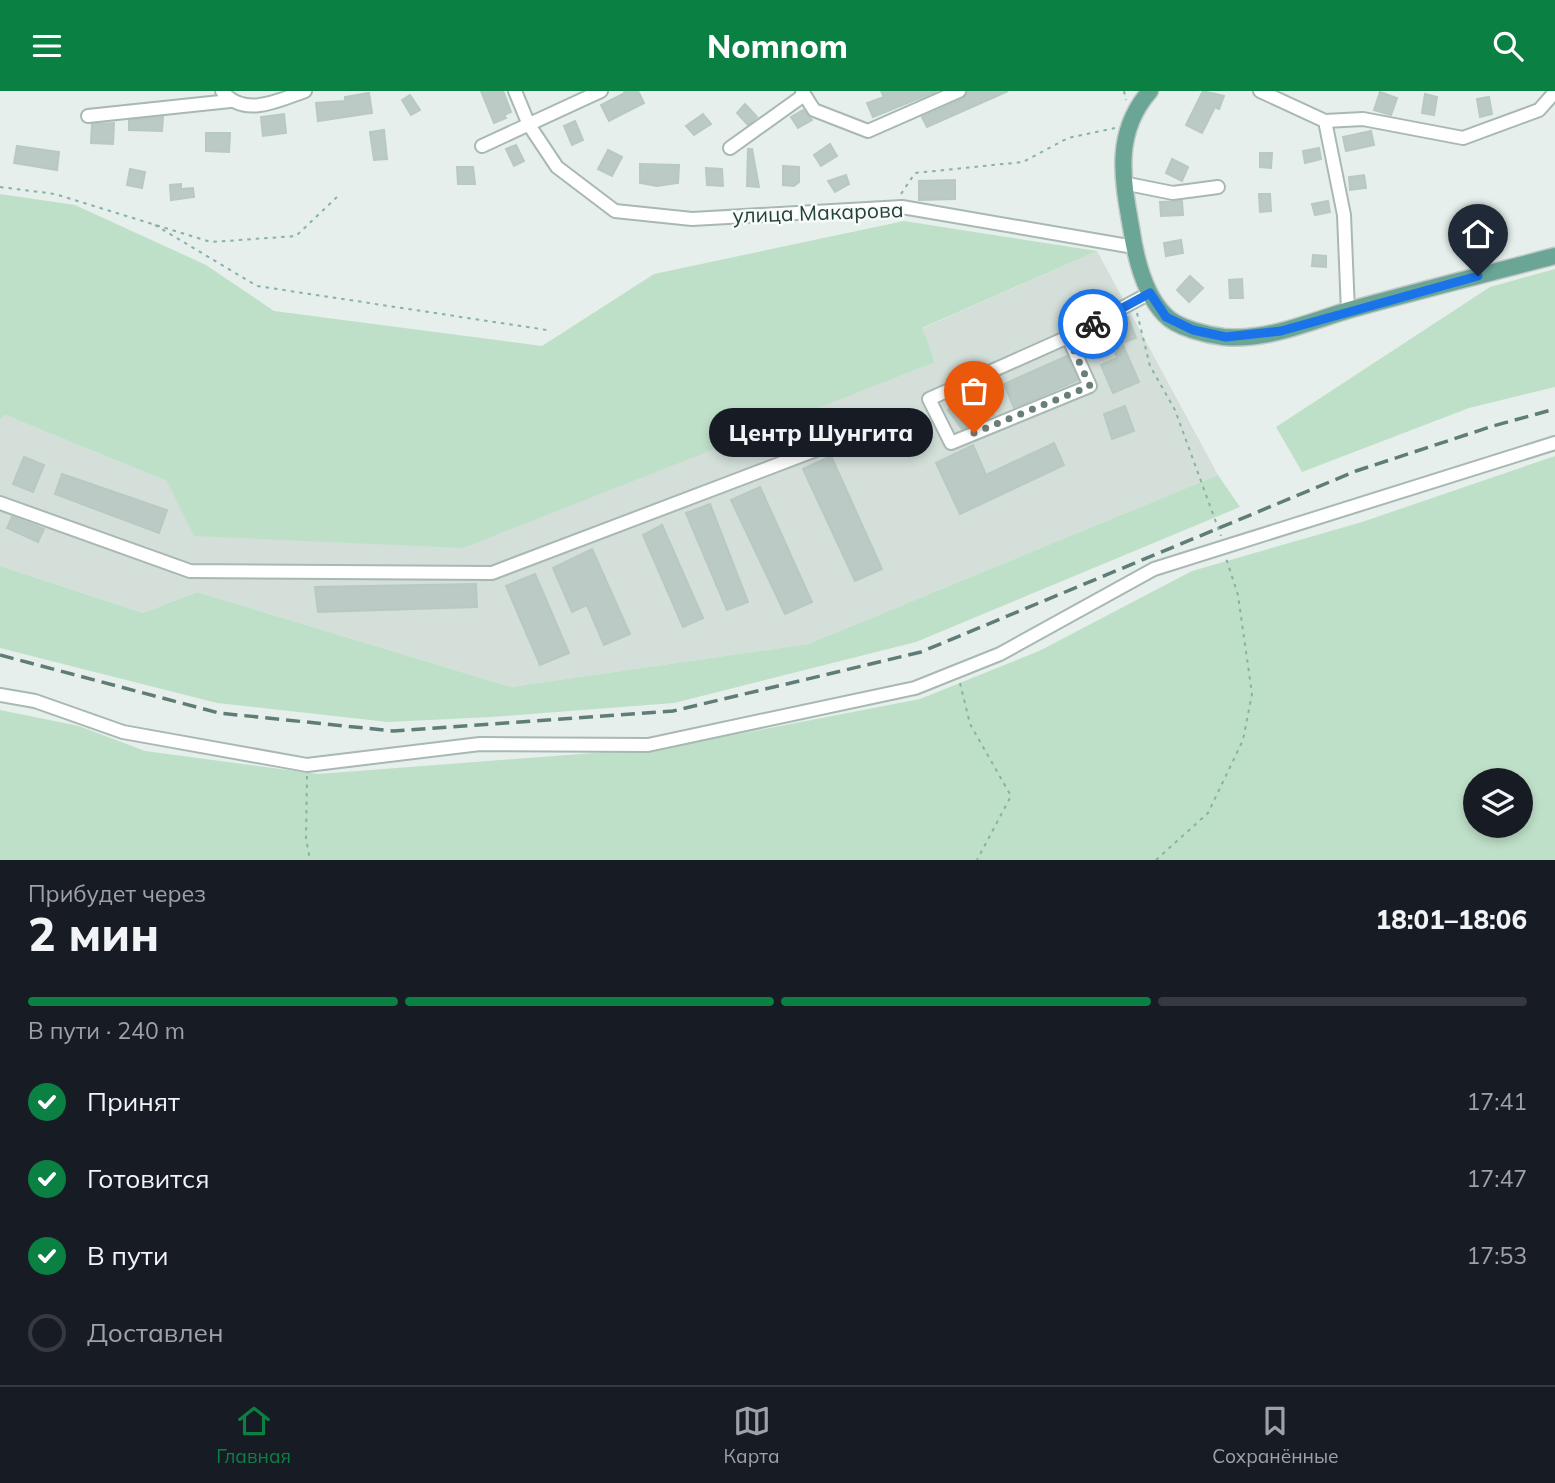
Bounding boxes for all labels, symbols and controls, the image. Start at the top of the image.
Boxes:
text: Nomnom [707,26,848,66]
icon: menu [28,27,66,65]
icon: search [1489,27,1527,65]
street label: улица Макарова [732,196,904,228]
pin [1448,204,1508,276]
icon: home [1459,215,1497,253]
courier [1058,289,1128,359]
icon: bike [1074,305,1112,343]
pin [944,361,1004,433]
icon: bag [955,372,993,410]
callout: Центр Шунгита [708,409,932,457]
text: Центр Шунгита [729,418,913,447]
map controls [1463,768,1533,838]
button: layers [1463,768,1533,838]
text: Прибудет через [28,879,206,908]
text: 18:01–18:06 [1376,903,1527,936]
text: 2 мин [28,905,159,963]
text: В пути · 240 m [28,1016,185,1045]
icon: check [28,1083,66,1121]
text: Принят [87,1085,180,1118]
text: 17:41 [1467,1087,1527,1116]
icon: check [28,1160,66,1198]
text: Готовится [87,1162,210,1195]
text: 17:47 [1467,1164,1527,1193]
icon: check [28,1237,66,1275]
text: В пути [87,1239,168,1272]
text: 17:53 [1467,1241,1527,1270]
text: Доставлен [87,1316,224,1349]
tab: Главная [216,1402,291,1468]
tab: Карта [724,1402,780,1468]
tab: Сохранённые [1212,1402,1339,1468]

